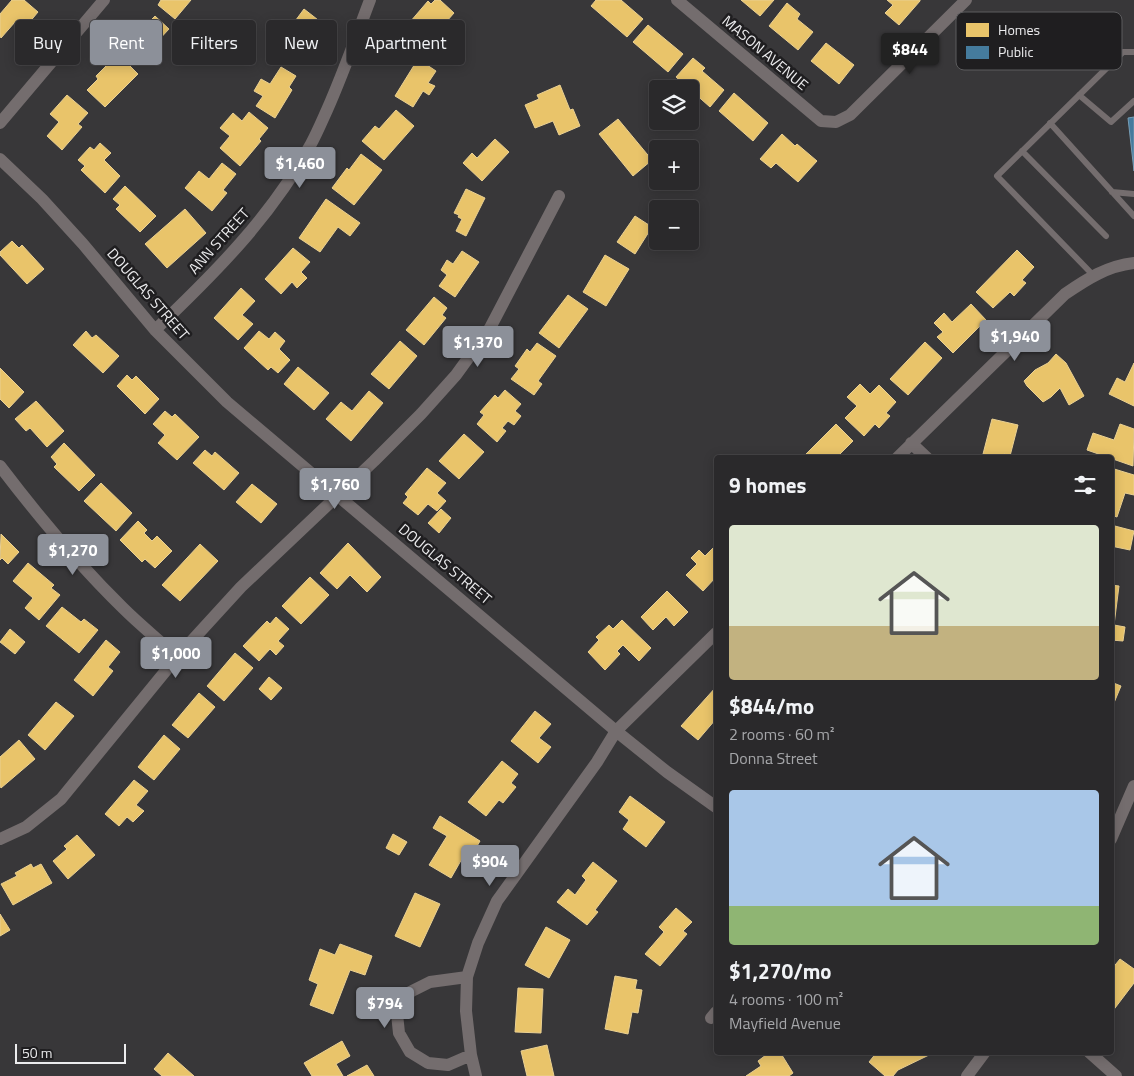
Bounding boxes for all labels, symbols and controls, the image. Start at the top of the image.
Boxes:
street label: MASON AVENUE [717,10,814,96]
legend [956,12,1122,70]
text: Homes [998,19,1040,40]
chip: Buy [15,20,80,65]
chip: Rent [90,20,162,65]
chip: Filters [172,20,256,65]
chip: New [266,20,337,65]
chip: Apartment [347,20,465,65]
pin: $844 [880,32,940,75]
text: $844 [892,37,928,61]
text: Public [998,41,1034,62]
map controls [649,80,699,250]
button: layers [649,80,699,130]
button: + [649,140,699,190]
pin: $1,460 [259,146,341,189]
text: $1,460 [275,151,325,175]
button: − [649,200,699,250]
street label: ANN STREET [183,202,255,279]
street label: DOUGLAS STREET [102,242,195,345]
pin: $1,940 [974,320,1056,362]
text: $1,940 [990,324,1040,348]
pin: $1,370 [437,326,519,368]
text: $1,370 [453,330,503,354]
pin: $1,760 [294,468,376,510]
text: 9 homes [729,469,806,501]
icon: filters [1071,471,1099,499]
text: $1,760 [310,472,360,496]
street label: DOUGLAS STREET [394,518,497,610]
pin: $1,270 [32,534,114,576]
text: $1,270 [48,538,98,562]
icon: home [869,558,959,648]
pin: $1,000 [135,636,217,679]
text: $1,000 [151,641,201,665]
text: $844/mo [729,690,814,722]
text: 2 rooms · 60 m² [729,722,834,746]
text: Donna Street [729,746,818,770]
icon: home [869,823,959,913]
pin: $904 [460,844,520,887]
text: $904 [472,849,508,873]
text: $1,270/mo [729,955,831,987]
pin: $794 [355,986,415,1029]
text: 4 rooms · 100 m² [729,987,843,1011]
text: $794 [367,991,403,1015]
text: Mayfield Avenue [729,1011,841,1035]
scale bar [15,1041,126,1064]
text: 50 m [22,1042,52,1063]

